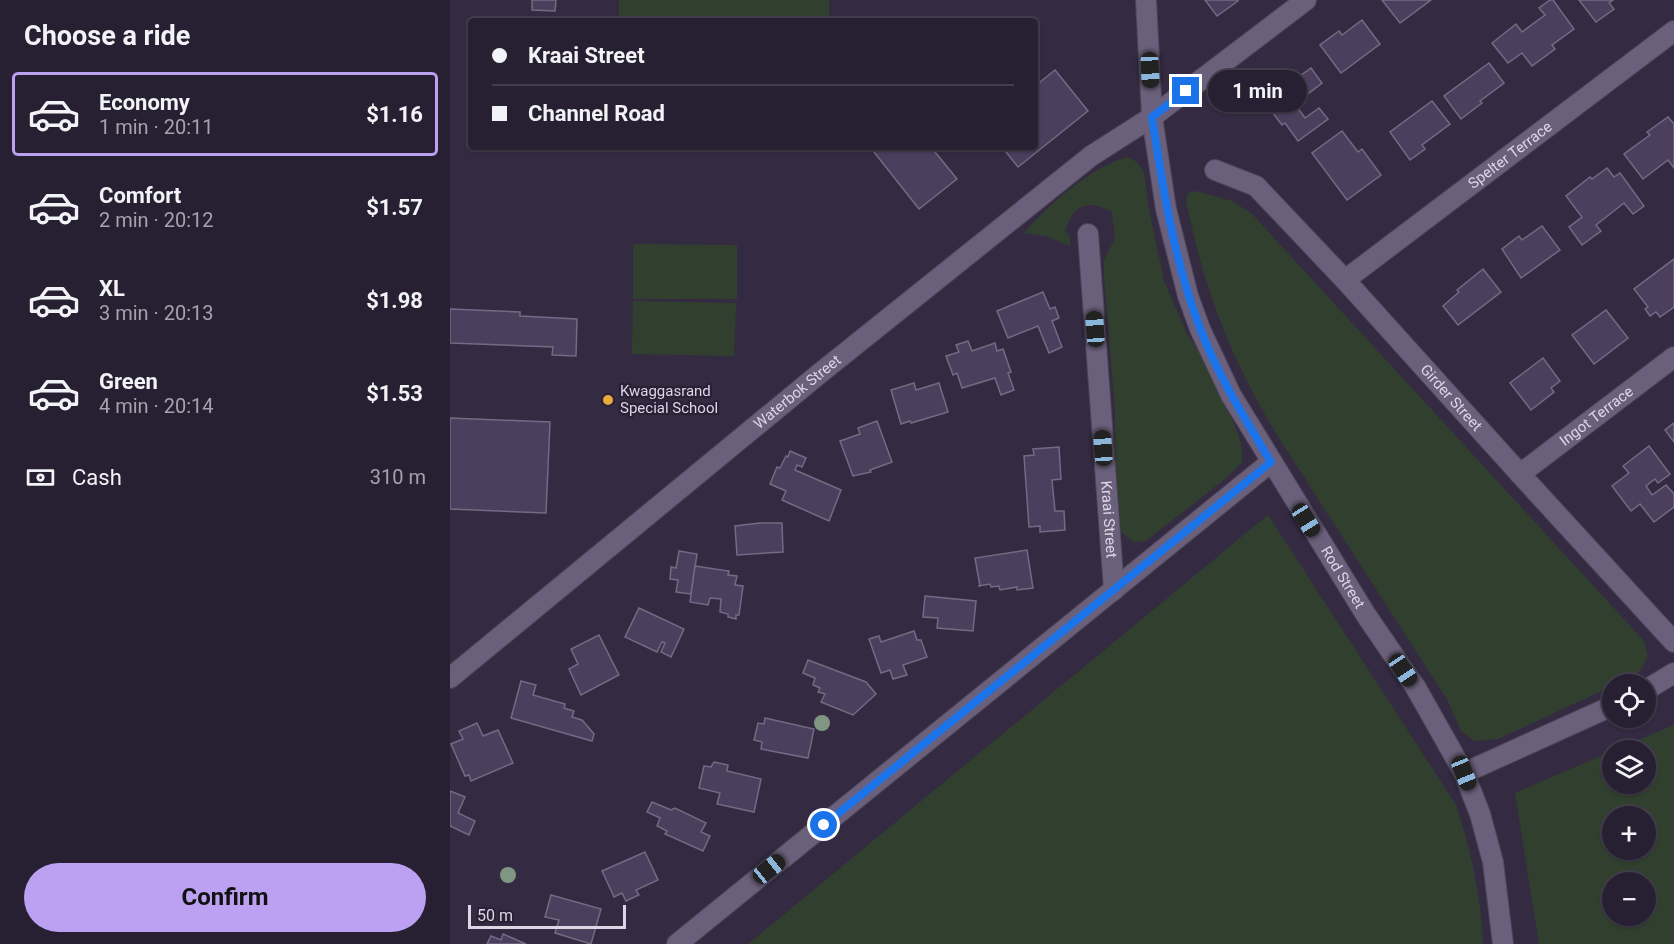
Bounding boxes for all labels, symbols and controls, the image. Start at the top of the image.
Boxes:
text: Choose a ride [24,20,190,52]
text: Kraai Street [528,43,645,68]
car [1140,52,1160,88]
callout: 1 min [1207,70,1306,112]
route end [1172,77,1199,104]
text: 1 min [1232,79,1283,103]
icon: car [27,87,81,141]
text: Economy [99,90,190,115]
text: Channel Road [528,101,665,126]
text: $1.16 [366,102,423,127]
text: 1 min · 20:11 [99,115,214,139]
street label: Spelter Terrace [1465,118,1556,193]
icon: car [27,180,81,234]
text: Comfort [99,183,181,208]
text: $1.57 [366,195,423,220]
text: 2 min · 20:12 [99,208,214,232]
icon: car [27,273,81,327]
text: XL [99,276,125,301]
text: $1.98 [366,288,423,313]
text: 3 min · 20:13 [99,301,214,325]
car [1085,310,1105,348]
street label: Waterbok Street [750,351,845,433]
street label: Girder Street [1416,361,1486,435]
icon: car [27,366,81,420]
text: Green [99,369,158,394]
text: $1.53 [366,381,423,406]
place label: Kwaggasrand Special School [620,382,718,417]
street label: Ingot Terrace [1556,382,1637,450]
marker: Kwaggasrand Special School [601,393,615,407]
text: 4 min · 20:14 [99,394,214,418]
car [1093,429,1113,467]
icon: cash [24,461,57,494]
text: Cash [72,465,122,490]
text: 310 m [370,465,426,489]
street label: Kraai Street [1097,480,1121,559]
car [1289,500,1323,540]
street label: Rod Street [1317,543,1369,612]
car [1385,650,1421,690]
map controls [1602,674,1656,926]
button: locate [1602,674,1656,728]
button: layers [1602,740,1656,794]
car [1449,753,1479,793]
button: + [1602,806,1656,860]
route start [810,811,837,838]
car [749,851,789,887]
button: Confirm [24,863,426,932]
button: − [1602,872,1656,926]
scale bar [468,902,626,930]
text: 50 m [477,906,513,925]

